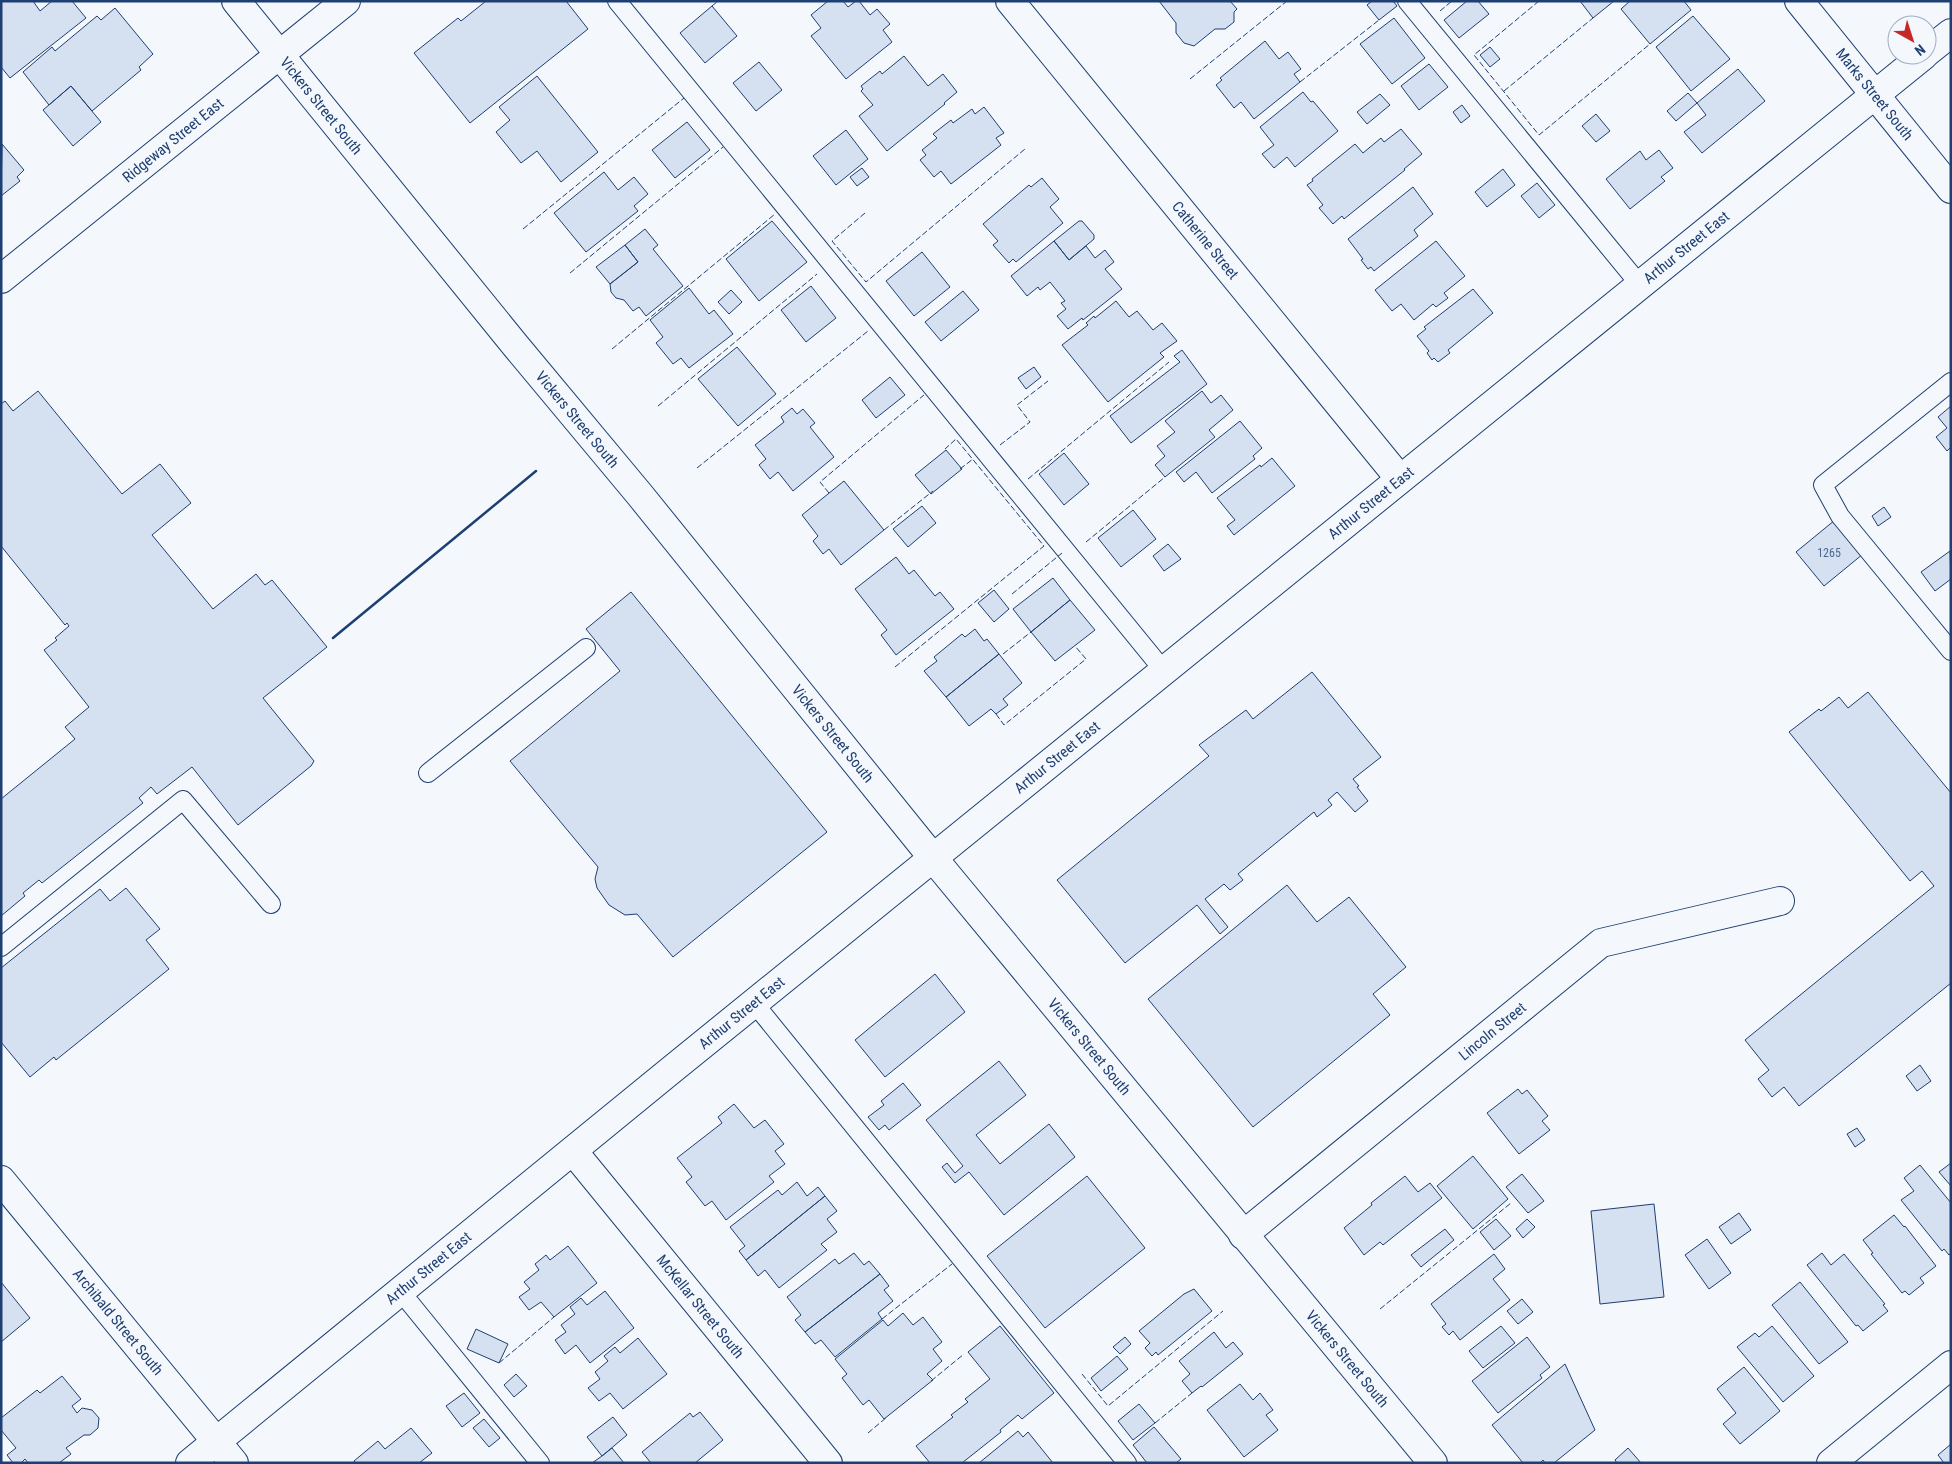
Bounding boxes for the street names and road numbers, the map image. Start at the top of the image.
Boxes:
street label: Marks Street South [1832,45,1917,144]
street label: Vickers Street South [276,53,366,158]
street label: Ridgeway Street East [119,94,227,186]
street label: Catherine Street [1168,198,1242,283]
street label: Arthur Street East [1640,207,1733,288]
street label: Vickers Street South [532,368,623,472]
street label: Arthur Street East [1325,463,1418,543]
street label: Vickers Street South [788,681,877,786]
street label: Arthur Street East [1011,717,1104,797]
street label: Arthur Street East [695,973,788,1053]
street label: Vickers Street South [1044,995,1134,1099]
street label: Lincoln Street [1455,999,1530,1064]
street label: Arthur Street East [382,1228,475,1308]
street label: McKellar Street South [653,1251,748,1362]
street label: Archibald Street South [69,1265,167,1379]
street label: Vickers Street South [1302,1307,1392,1411]

